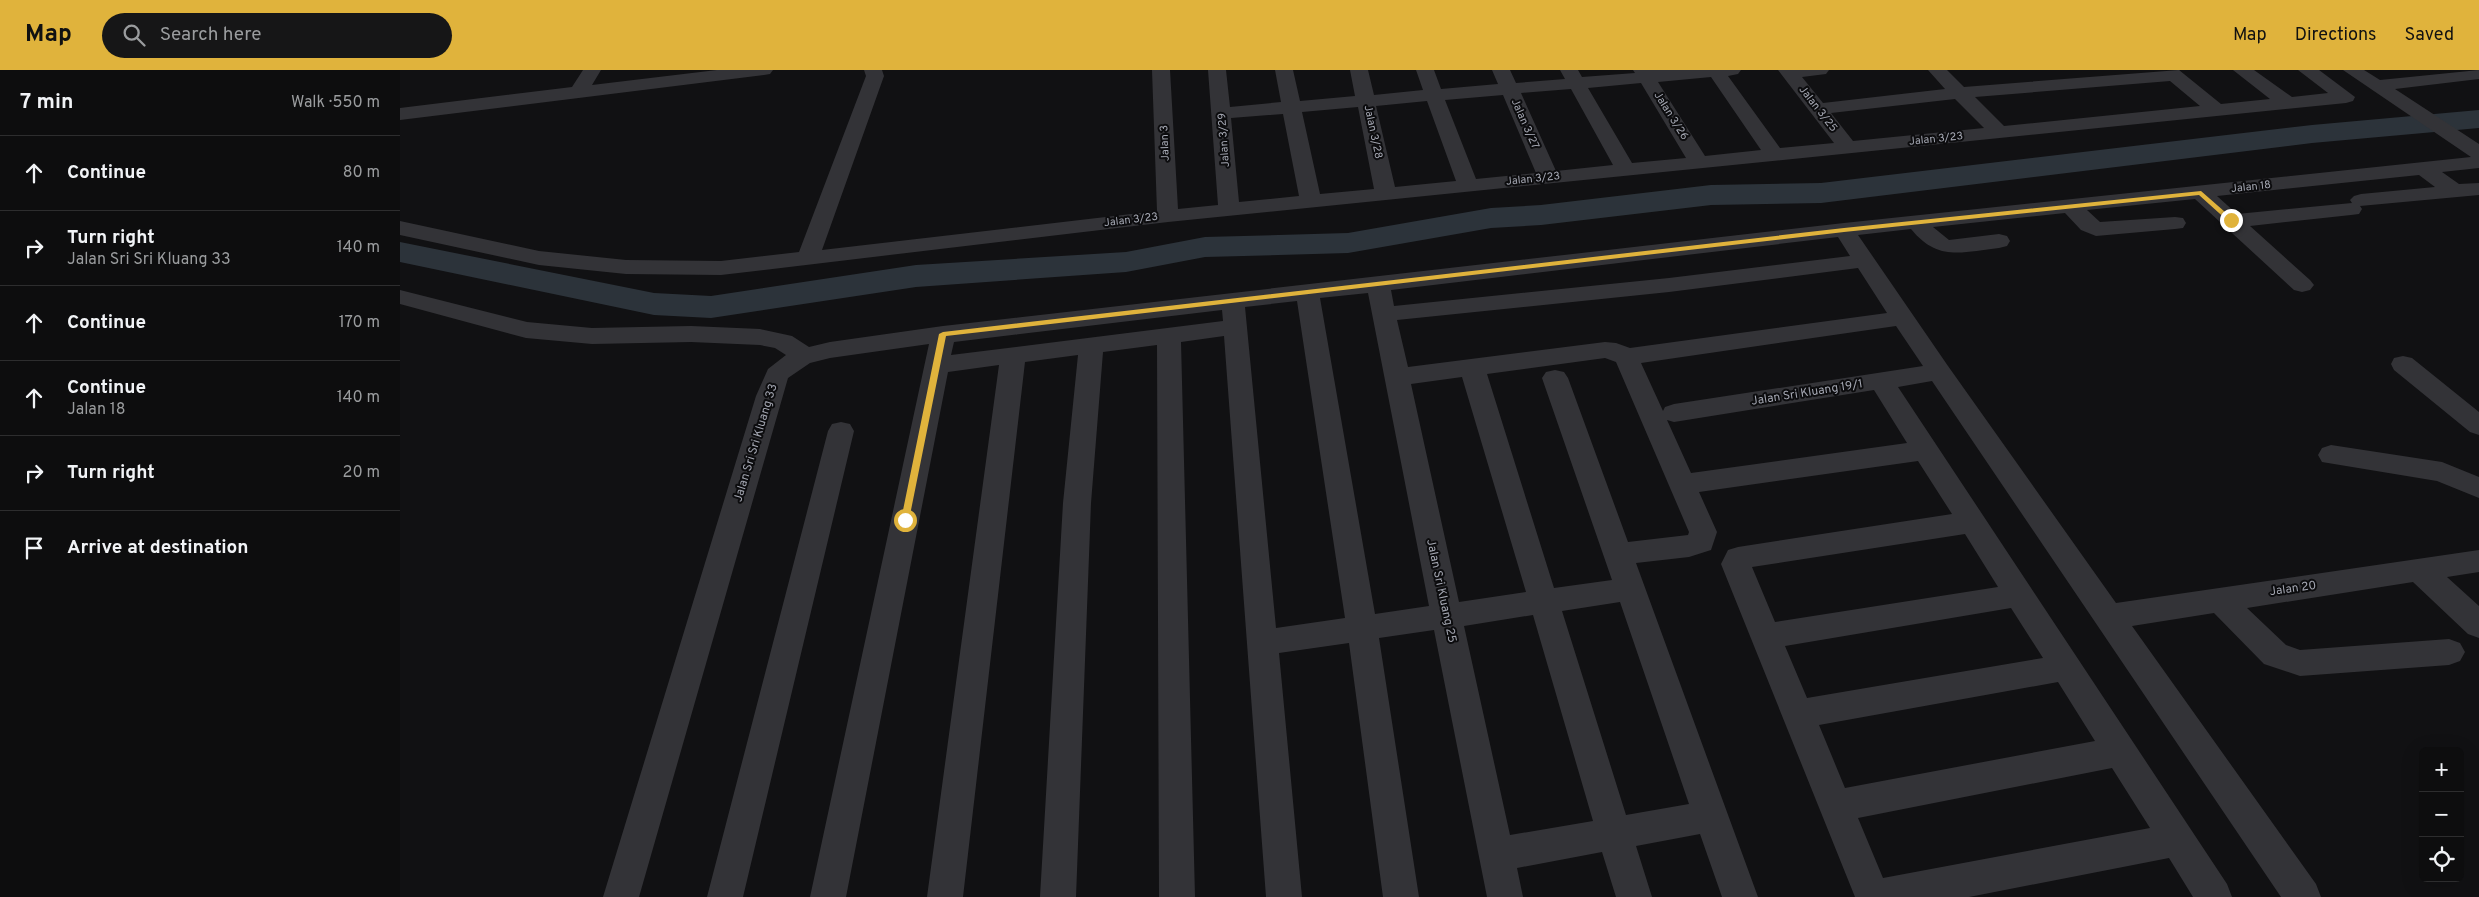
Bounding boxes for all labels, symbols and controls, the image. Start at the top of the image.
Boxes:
search box [102,13,452,58]
text: Map [25,20,72,50]
icon: search [120,21,148,49]
text: Search here [160,23,261,47]
text: Map [2233,24,2267,47]
text: Directions [2295,24,2377,47]
text: Saved [2405,24,2454,47]
street label: Jalan 3/25 [1796,83,1840,135]
text: 7 min [20,89,73,116]
street label: Jalan 3/26 [1651,89,1691,143]
text: Walk · 550 m [291,93,380,113]
street label: Jalan 3/27 [1508,97,1542,151]
street label: Jalan 3/28 [1360,104,1386,160]
street label: Jalan 3/29 [1215,112,1233,168]
street label: Jalan 3 [1157,125,1173,161]
street label: Jalan 3/23 [1908,129,1964,149]
icon: ahead [20,159,48,187]
text: Continue [67,161,146,185]
text: 80 m [343,163,380,183]
street label: Jalan 3/23 [1505,169,1561,189]
street label: Jalan 18 [2230,178,2272,196]
route end [2220,209,2243,232]
street label: Jalan 3/23 [1103,210,1159,230]
text: Turn right [67,226,155,250]
icon: right [20,234,48,262]
text: 140 m [337,238,380,258]
text: Jalan Sri Sri Kluang 33 [67,250,231,270]
icon: ahead [20,309,48,337]
text: Continue [67,311,146,335]
text: 170 m [339,313,380,333]
text: Continue [67,376,146,400]
street label: Jalan Sri Kluang 19/1 [1750,376,1864,410]
street label: Jalan Sri Sri Kluang 33 [730,382,782,504]
icon: ahead [20,384,48,412]
text: 140 m [337,388,380,408]
text: Jalan 18 [67,400,125,420]
icon: right [20,459,48,487]
text: Turn right [67,461,155,485]
text: 20 m [343,463,380,483]
route start [894,509,917,532]
icon: arrive [20,534,48,562]
text: Arrive at destination [67,536,248,560]
street label: Jalan Sri Kluang 25 [1422,538,1460,644]
street label: Jalan 20 [2269,578,2317,600]
map controls [2419,747,2464,882]
button: + [2419,747,2464,792]
button: − [2419,792,2464,837]
button: locate [2419,837,2464,882]

